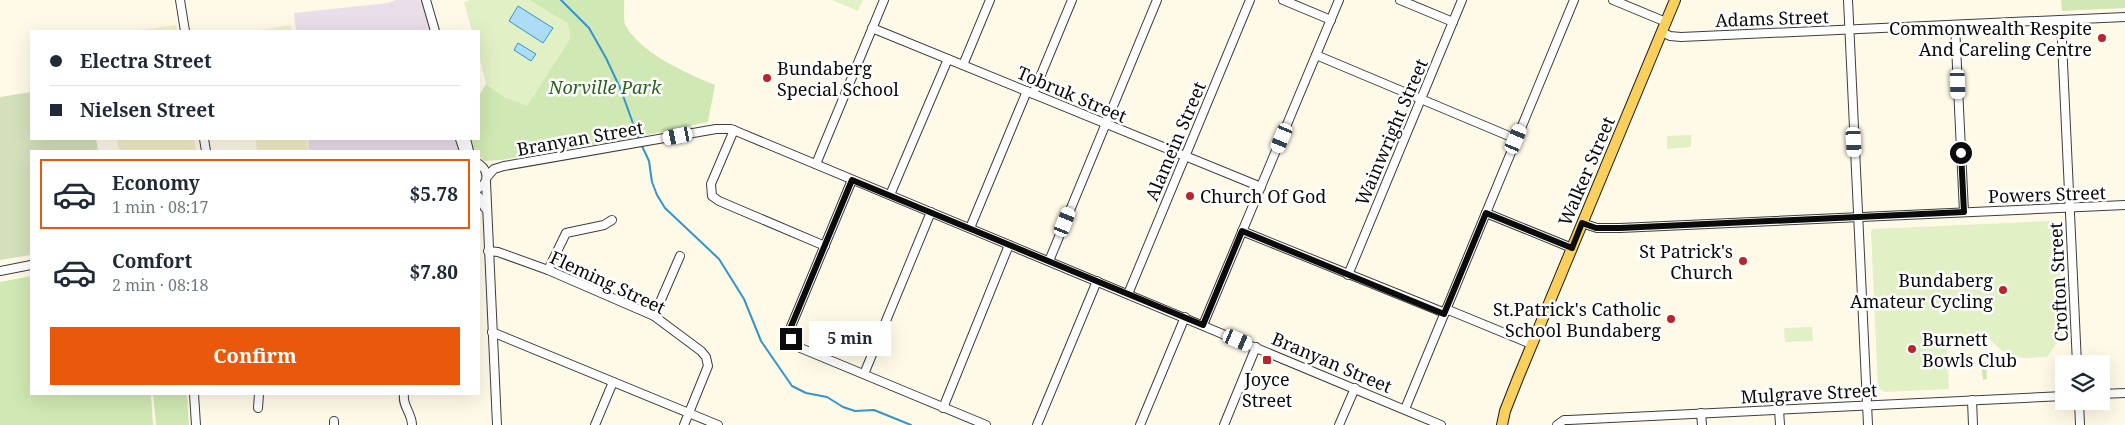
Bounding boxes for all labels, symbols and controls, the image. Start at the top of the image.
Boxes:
street label: Adams Street [1715,4,1829,32]
place label: Commonwealth Respite And Careling Centre [1889,16,2092,61]
marker: Commonwealth Respite And Careling Centre [2096,32,2108,44]
text: Electra Street [80,48,212,74]
street label: Wainwright Street [1349,55,1433,209]
place label: Bundaberg Special School [777,56,899,101]
street label: Tobruk Street [1014,60,1130,128]
car [1949,69,1966,99]
marker: Bundaberg Special School [761,72,773,84]
park label: Norville Park [548,75,662,99]
street label: Alamein Street [1139,78,1211,204]
text: Nielsen Street [80,97,215,123]
street label: Walker Street [1552,113,1620,229]
street label: Branyan Street [515,115,645,161]
car [1269,121,1294,155]
car [1503,122,1528,156]
car [661,126,694,146]
car [1845,127,1862,157]
route start [1950,142,1972,164]
text: Economy [112,170,200,196]
icon: car [52,172,97,217]
street label: Powers Street [1988,180,2106,208]
text: $5.78 [409,181,458,207]
place label: Church Of God [1200,184,1326,208]
marker: Church Of God [1184,190,1196,202]
text: 1 min · 08:17 [112,196,208,218]
car [1052,205,1077,239]
street label: Crofton Street [2043,222,2073,342]
place label: St Patrick's Church [1639,239,1733,284]
street label: Fleming Street [546,245,670,319]
text: Comfort [112,248,192,274]
icon: car [52,250,97,295]
marker: St Patrick's Church [1737,255,1749,267]
text: $7.80 [409,259,458,285]
place label: Bundaberg Amateur Cycling [1850,268,1993,313]
text: 2 min · 08:18 [112,274,208,296]
marker: Bundaberg Amateur Cycling [1997,284,2009,296]
place label: St.Patrick's Catholic School Bundaberg [1493,297,1661,342]
marker: St.Patrick's Catholic School Bundaberg [1665,313,1677,325]
callout: 5 min [808,322,891,356]
street label: Branyan Street [1268,326,1396,398]
button: Confirm [50,327,460,385]
text: 5 min [827,327,873,349]
car [1221,327,1254,353]
place label: Burnett Bowls Club [1922,327,2017,372]
route end [780,328,802,350]
marker: Burnett Bowls Club [1906,343,1918,355]
marker: Joyce Street [1261,354,1273,366]
map controls [2055,355,2110,410]
button: layers [2055,355,2110,410]
place label: Joyce Street [1242,367,1292,412]
street label: Mulgrave Street [1740,377,1878,409]

